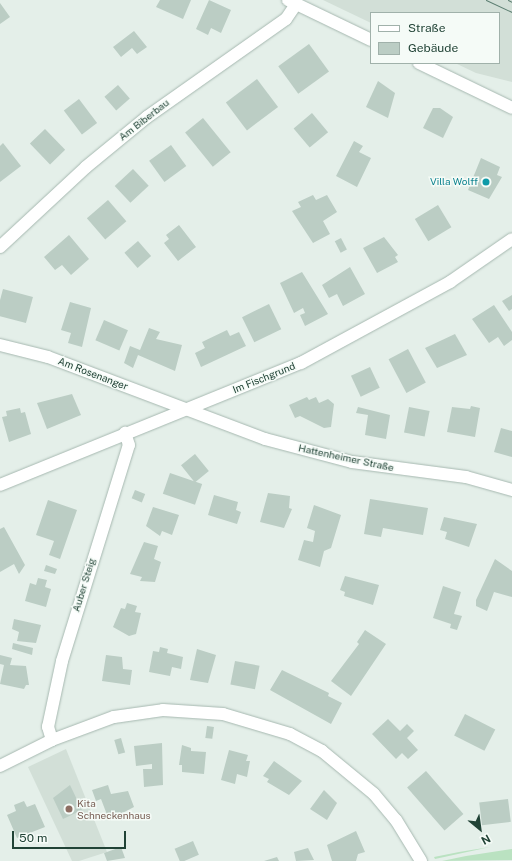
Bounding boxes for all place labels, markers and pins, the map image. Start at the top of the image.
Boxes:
place label: Villa Wolff [430,176,478,188]
marker: Villa Wolff [481,177,491,187]
place label: Kita Schneckenhaus [77,797,151,820]
marker: Kita Schneckenhaus [64,804,74,814]

